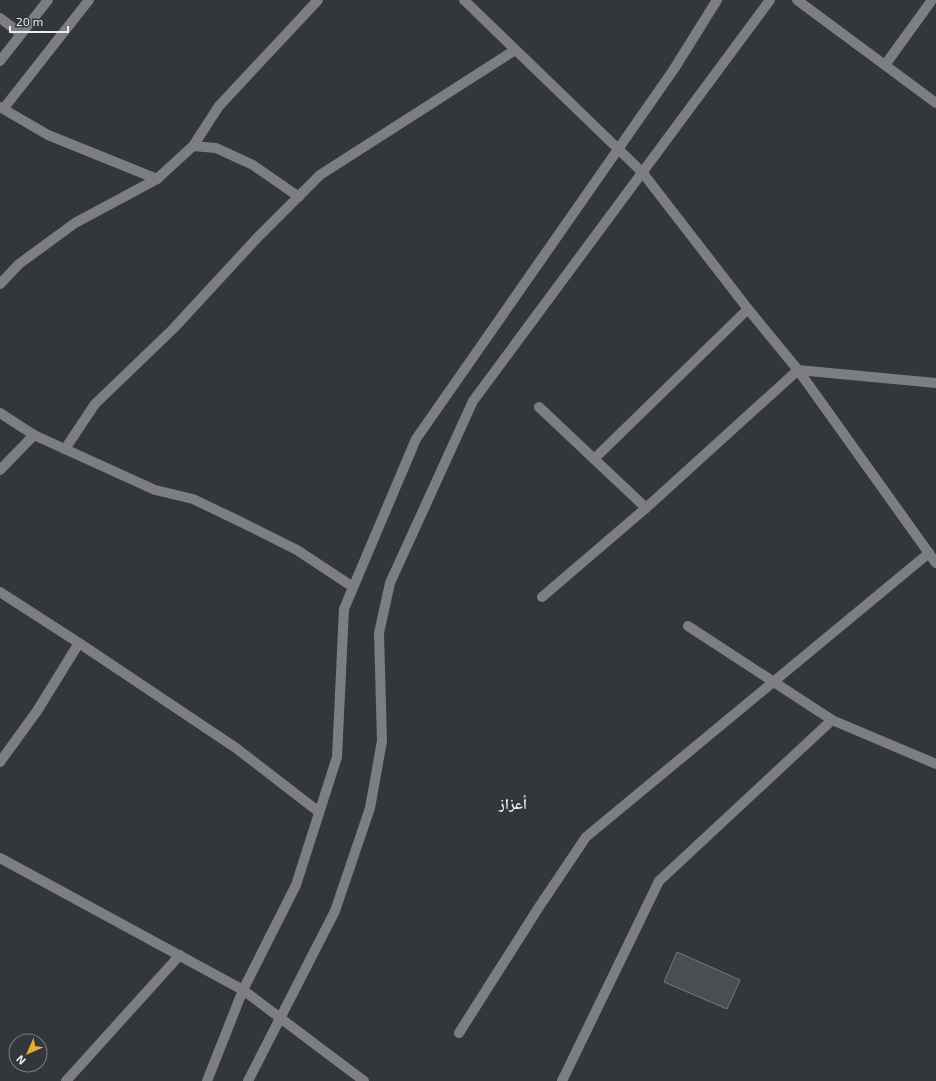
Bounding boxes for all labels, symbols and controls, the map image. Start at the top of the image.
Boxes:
scale bar [10,8,68,34]
text: 20 m [16,14,43,28]
district label: أعزاز [498,794,527,812]
north arrow [8,1033,48,1073]
text: N [13,1053,28,1068]

